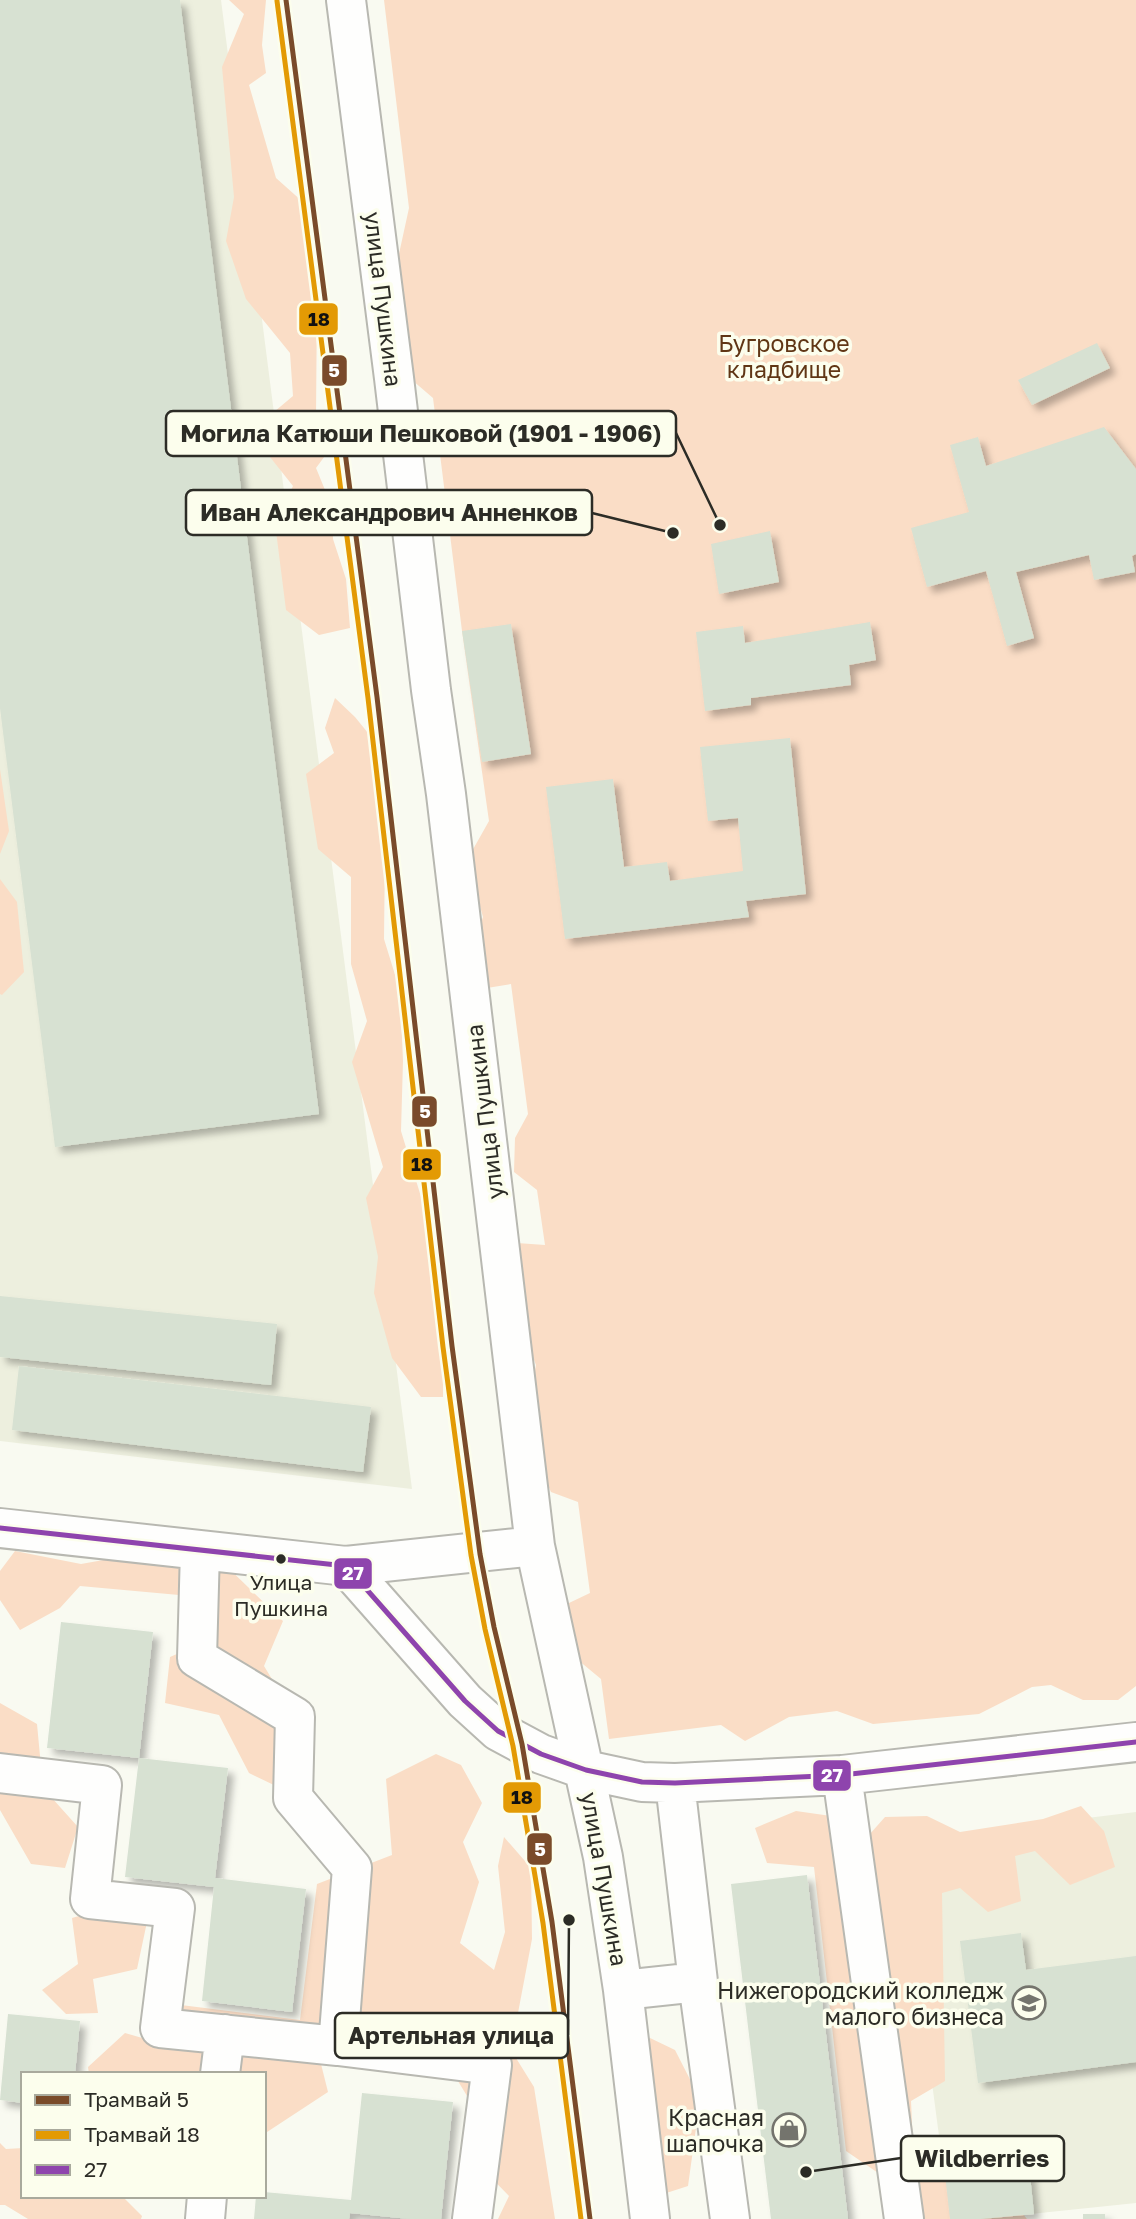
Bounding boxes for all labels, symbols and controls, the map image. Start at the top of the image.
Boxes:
street label: улица Пушкина [359,210,409,388]
line badge: 18 [298,302,339,336]
text: 18 [308,307,330,330]
park label: Бугровское кладбище [718,329,850,383]
line badge: 5 [321,354,348,387]
text: 5 [328,358,340,381]
callout: Могила Катюши Пешковой (1901 - 1906) [166,411,676,456]
text: Могила Катюши Пешковой (1901 - 1906) [180,418,662,447]
callout: Иван Александрович Анненков [186,490,592,535]
text: Иван Александрович Анненков [200,497,578,526]
street label: улица Пушкина [459,1023,509,1201]
line badge: 5 [411,1095,438,1128]
text: 5 [419,1099,431,1122]
line badge: 18 [402,1148,442,1181]
text: 18 [411,1152,433,1175]
marker: Улица Пушкина [274,1552,288,1566]
line badge: 27 [333,1557,373,1590]
text: 27 [342,1561,364,1584]
place label: Улица Пушкина [234,1569,328,1621]
line badge: 27 [812,1759,852,1792]
text: 27 [821,1763,843,1786]
line badge: 18 [502,1781,542,1814]
text: 18 [511,1785,533,1808]
street label: улица Пушкина [576,1790,634,1968]
line badge: 5 [526,1832,553,1866]
text: 5 [534,1837,546,1860]
place label: Нижегородский колледж малого бизнеса [717,1976,1004,2030]
school or university icon: Нижегородский колледж малого бизнеса [1010,1984,1048,2022]
callout: Артельная улица [335,2013,568,2058]
text: Артельная улица [348,2020,554,2049]
legend [21,2072,266,2198]
text: Трамвай 5 [84,2086,189,2112]
place label: Красная шапочка [666,2103,764,2157]
shop icon: Красная шапочка [770,2111,808,2149]
text: Трамвай 18 [84,2121,200,2147]
callout: Wildberries [901,2136,1064,2181]
text: Wildberries [914,2143,1050,2172]
text: 27 [84,2156,107,2182]

